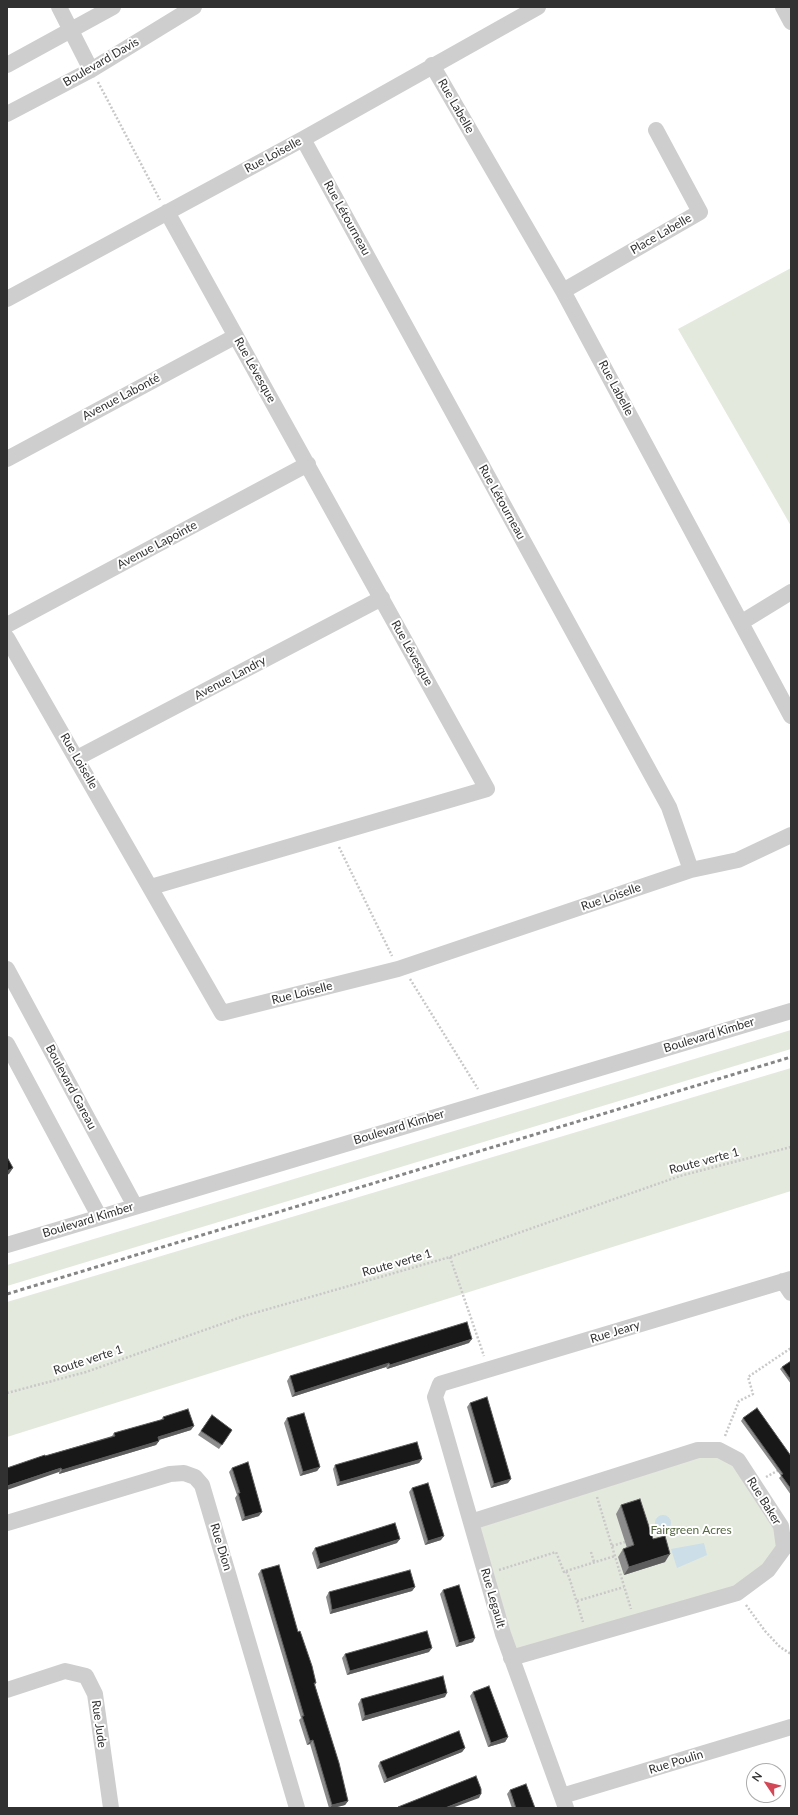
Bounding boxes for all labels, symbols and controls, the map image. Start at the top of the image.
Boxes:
street label: Boulevard Davis [60,34,142,90]
street label: Rue Labelle [435,76,477,136]
street label: Rue Loiselle [242,134,304,176]
street label: Rue Létourneau [321,178,373,258]
street label: Place Labelle [628,211,694,257]
street label: Rue Lévesque [231,335,279,405]
street label: Rue Labelle [595,358,637,418]
street label: Avenue Labonté [80,371,162,423]
street label: Rue Létourneau [476,462,528,542]
street label: Avenue Lapointe [115,518,199,572]
street label: Rue Lévesque [388,618,436,688]
street label: Avenue Landry [192,653,268,703]
street label: Rue Loiselle [57,730,101,792]
street label: Rue Loiselle [579,880,643,914]
street label: Rue Loiselle [270,978,334,1008]
street label: Boulevard Kimber [662,1014,756,1056]
street label: Boulevard Gareau [43,1042,99,1132]
street label: Boulevard Kimber [352,1106,446,1148]
street label: Route verte 1 [668,1145,740,1177]
street label: Boulevard Kimber [41,1199,135,1241]
street label: Route verte 1 [361,1246,433,1280]
street label: Rue Jeary [588,1318,642,1346]
street label: Route verte 1 [52,1342,124,1378]
street label: Rue Baker [744,1475,784,1527]
street label: Rue Dion [207,1522,235,1572]
park label: Fairgreen Acres [650,1523,732,1537]
street label: Rue Legault [478,1566,508,1630]
street label: Rue Jude [89,1699,109,1749]
street label: Rue Poulin [647,1747,705,1777]
north arrow [746,1763,786,1803]
text: N [749,1769,764,1784]

